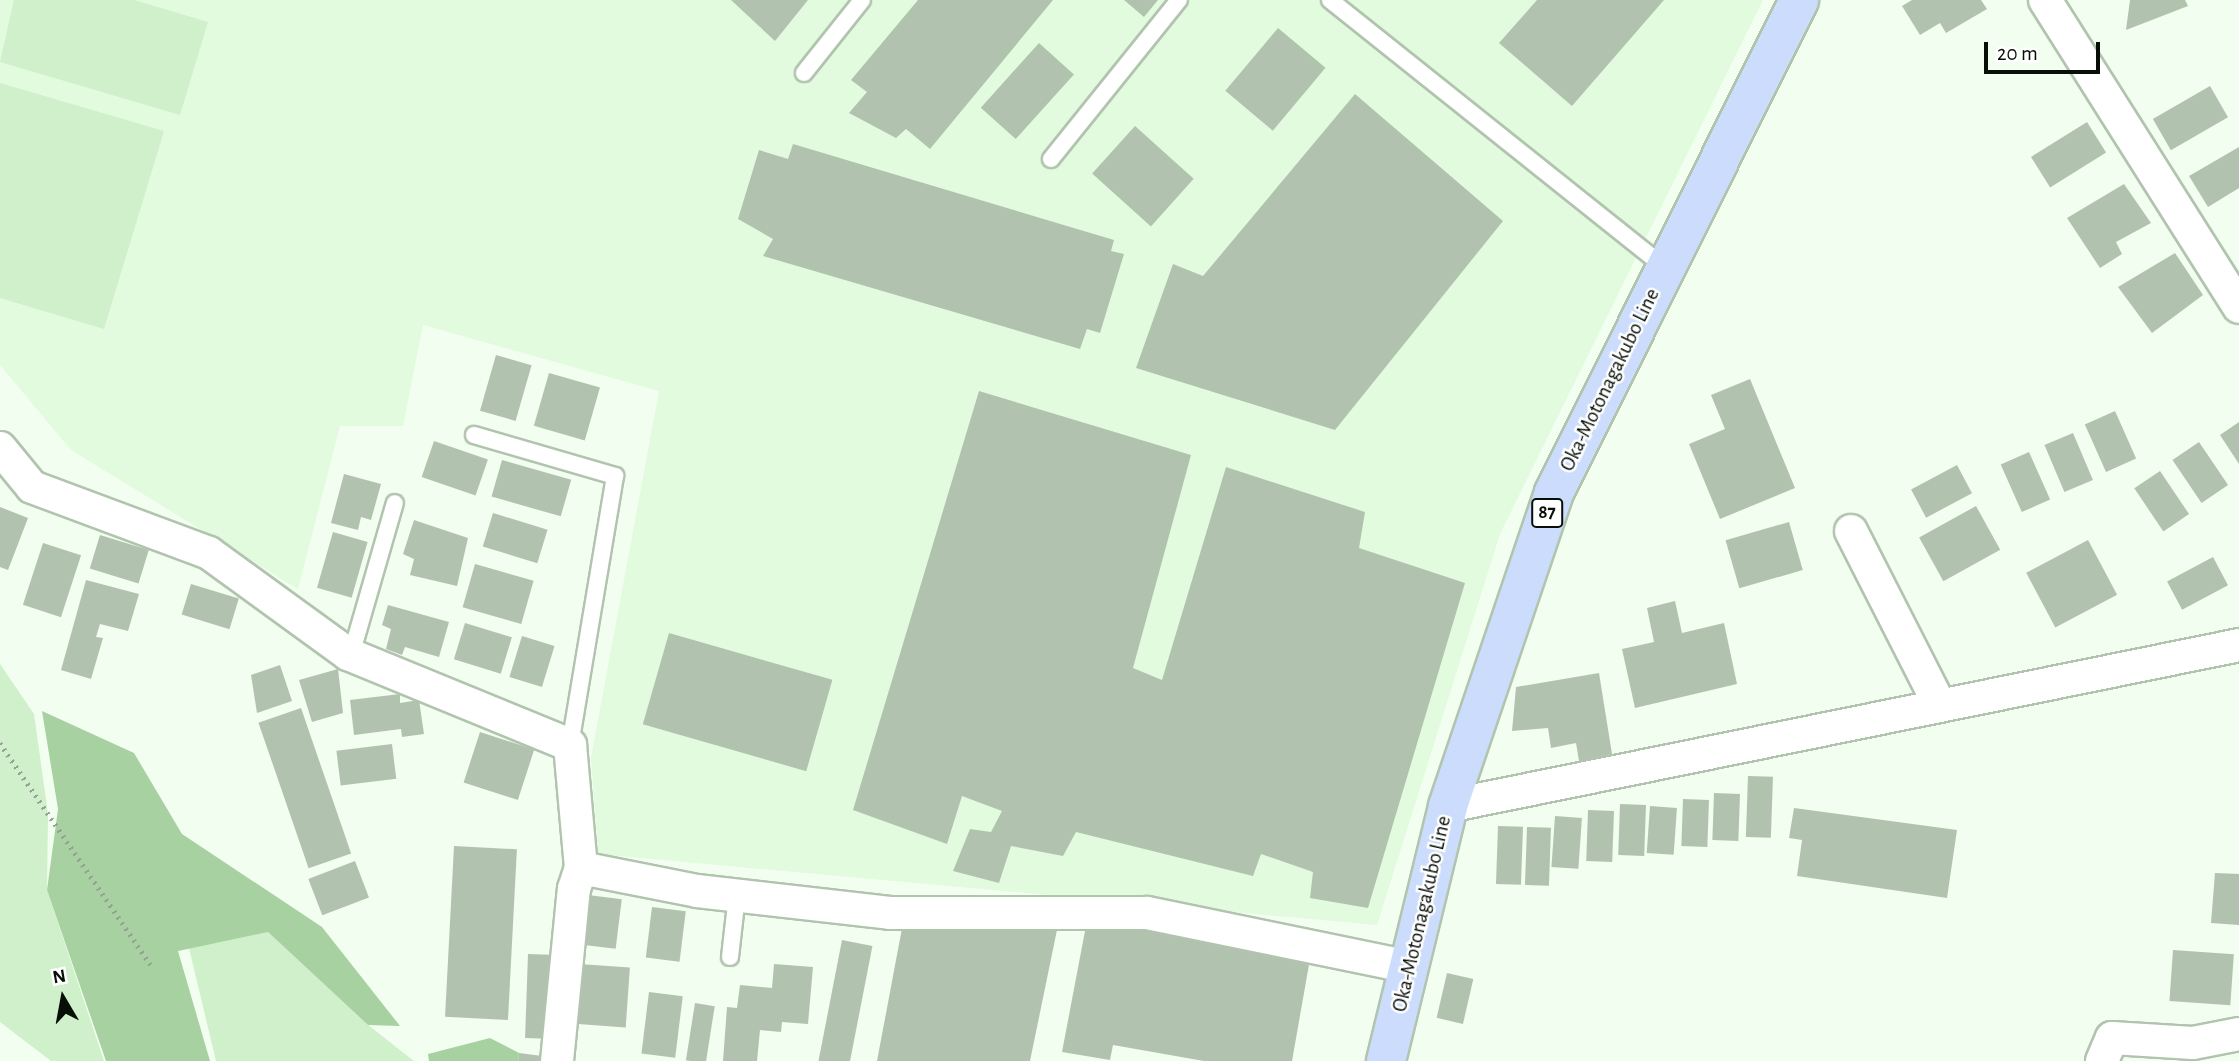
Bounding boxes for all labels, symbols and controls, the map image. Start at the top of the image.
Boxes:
scale bar [1987,28,2102,72]
text: 20 m [1997,43,2038,64]
street label: Oka-Motonagakubo Line [1555,284,1665,476]
road number: 87 [1530,498,1564,528]
street label: Oka-Motonagakubo Line [1387,814,1457,1014]
north arrow [28,963,98,1033]
text: N [51,966,67,987]

